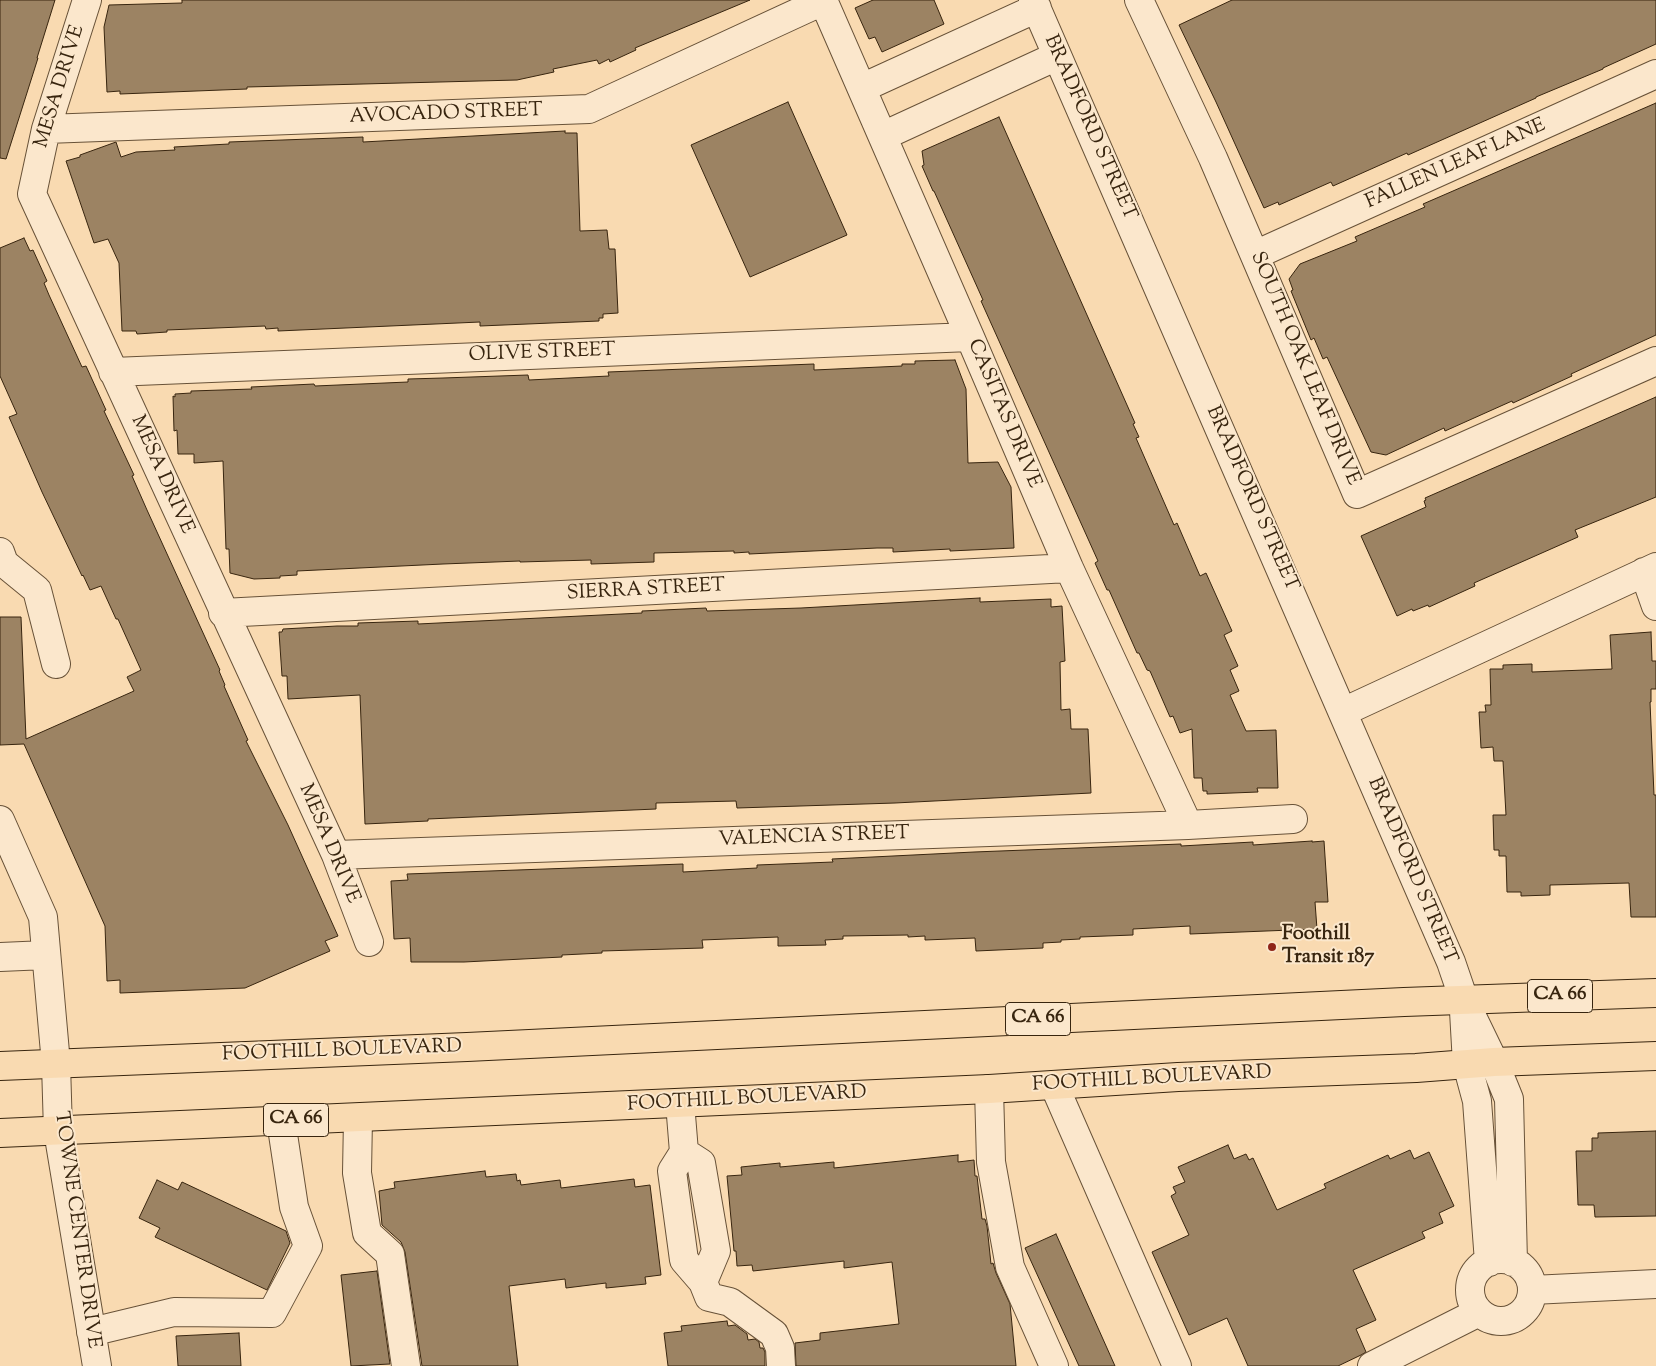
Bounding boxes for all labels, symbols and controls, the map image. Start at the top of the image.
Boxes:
street label: MESA DRIVE [31,23,91,151]
street label: BRADFORD STREET [1037,32,1141,224]
street label: AVOCADO STREET [349,100,543,130]
street label: FALLEN LEAF LANE [1362,114,1550,216]
street label: SOUTH OAK LEAF DRIVE [1244,249,1364,489]
street label: CASITAS DRIVE [961,336,1045,492]
street label: OLIVE STREET [468,339,616,369]
street label: BRADFORD STREET [1199,403,1303,595]
street label: MESA DRIVE [124,412,198,538]
street label: SIERRA STREET [566,575,726,607]
street label: BRADFORD STREET [1361,774,1461,968]
street label: MESA DRIVE [292,781,364,907]
street label: VALENCIA STREET [718,823,910,853]
place label: Foothill Transit 187 [1282,924,1374,971]
marker: Foothill Transit 187 [1266,941,1278,953]
road number: CA 66 [1528,979,1592,1012]
road number: CA 66 [1006,1002,1070,1036]
street label: FOOTHILL BOULEVARD [222,1036,462,1068]
street label: FOOTHILL BOULEVARD [1032,1062,1272,1098]
street label: FOOTHILL BOULEVARD [627,1082,867,1118]
road number: CA 66 [264,1104,328,1136]
street label: TOWNE CENTER DRIVE [47,1110,105,1350]

